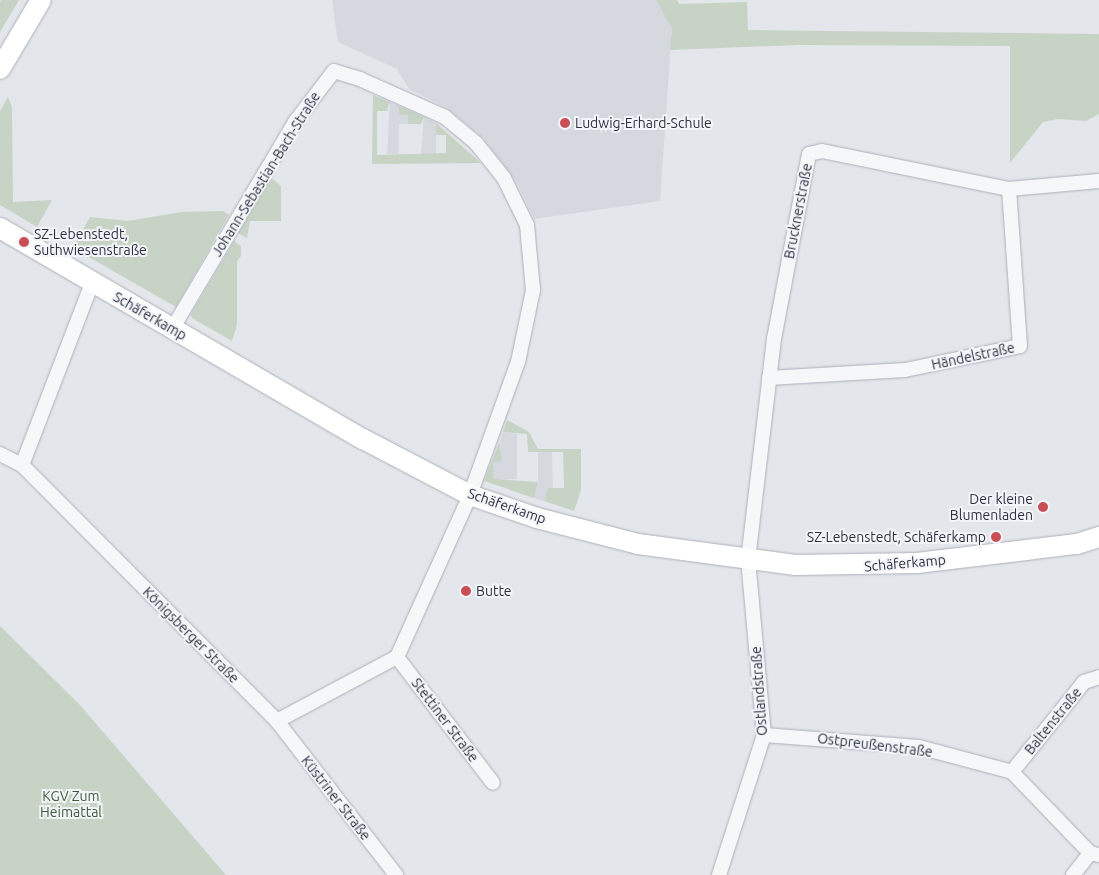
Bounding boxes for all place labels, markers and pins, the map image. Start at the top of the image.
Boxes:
place label: Ludwig-Erhard-Schule [575,115,712,131]
marker: Ludwig-Erhard-Schule [559,117,571,129]
place label: SZ-Lebenstedt, Suthwiesenstraße [34,226,147,258]
marker: SZ-Lebenstedt, Suthwiesenstraße [18,236,30,248]
place label: Der kleine Blumenladen [950,491,1033,524]
marker: Der kleine Blumenladen [1037,501,1049,513]
place label: SZ-Lebenstedt, Schäferkamp [807,529,986,545]
marker: SZ-Lebenstedt, Schäferkamp [990,531,1002,543]
place label: Butte [476,583,512,599]
marker: Butte [460,585,472,597]

